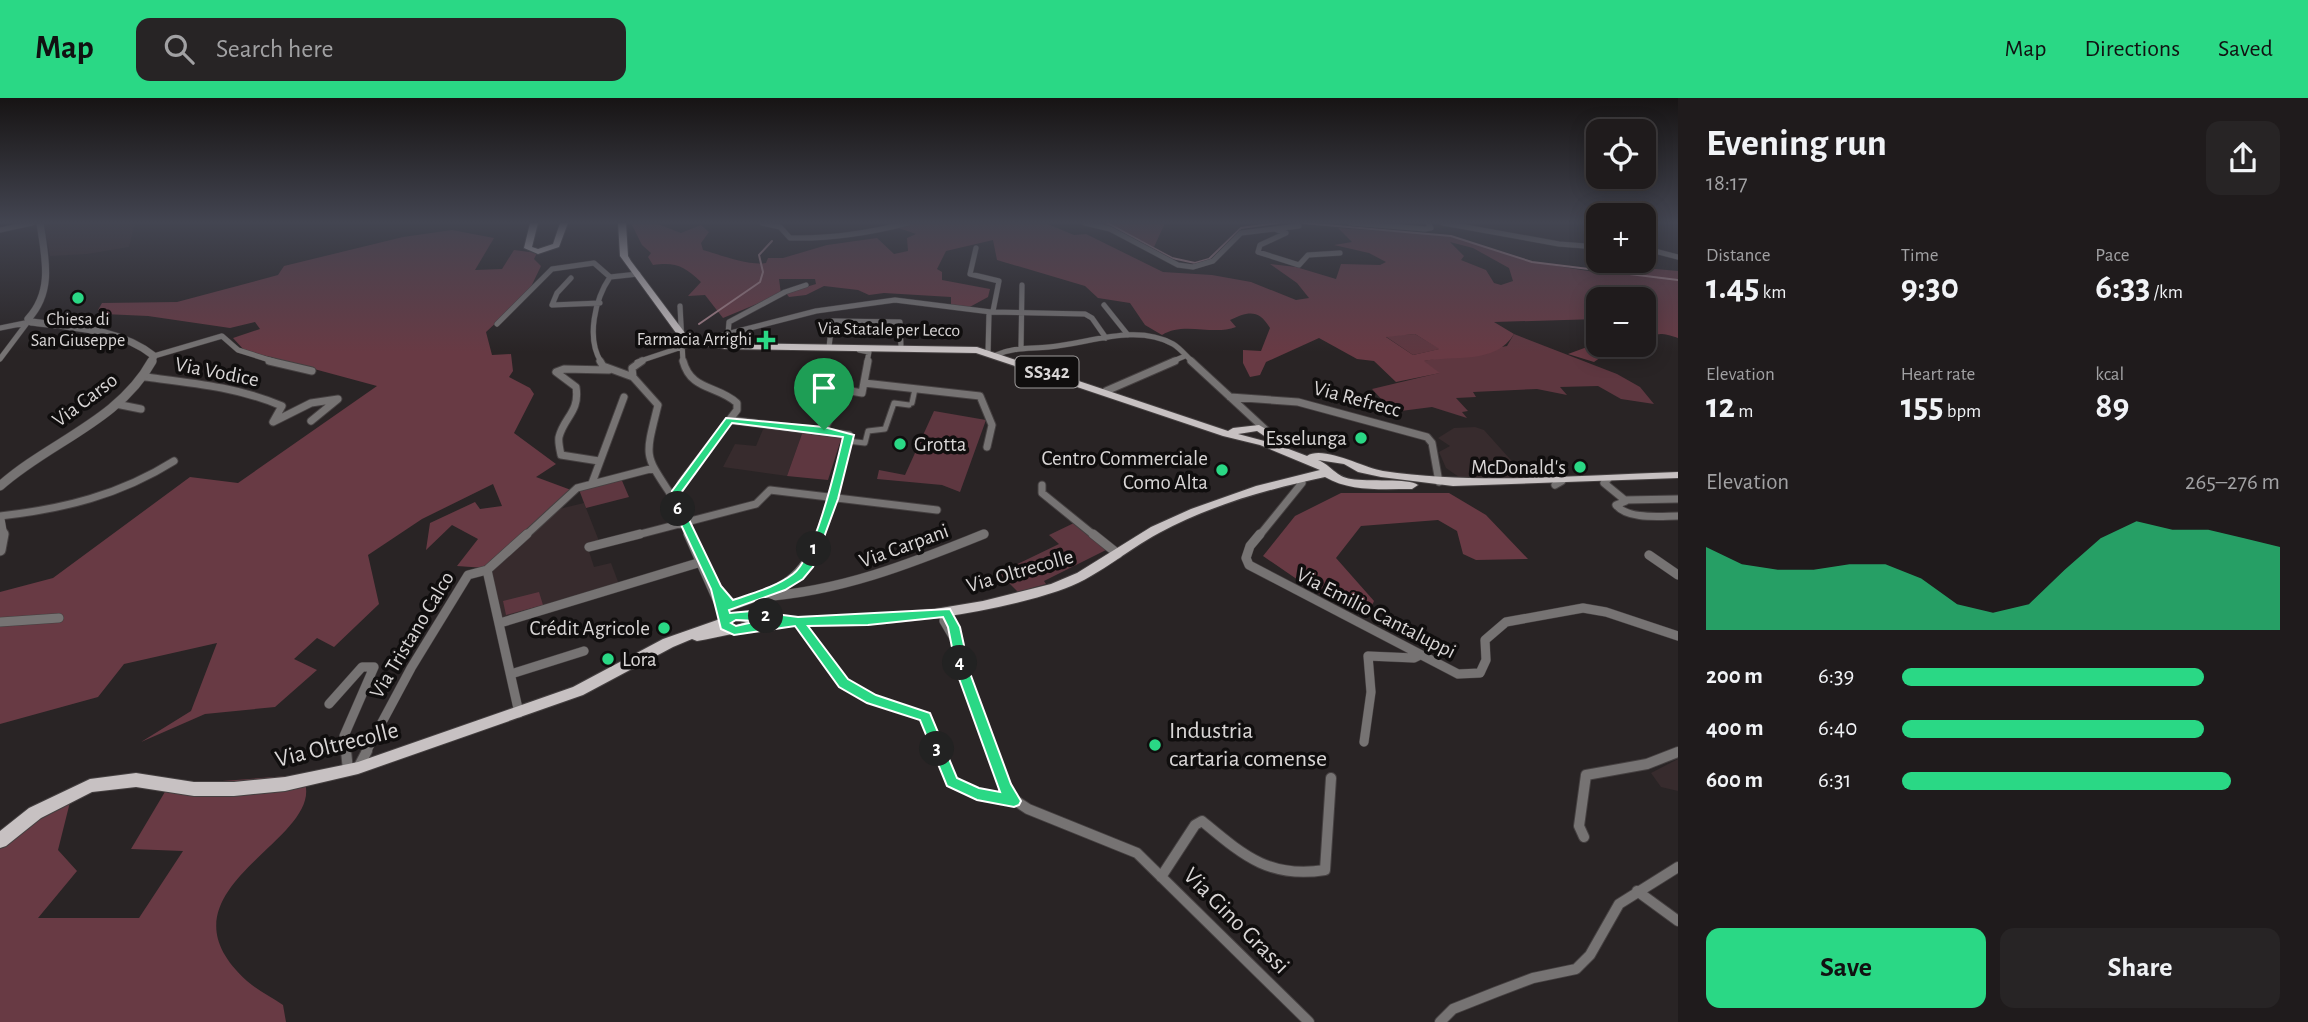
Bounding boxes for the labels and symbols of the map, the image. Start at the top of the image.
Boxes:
marker: Chiesa di San Giuseppe [70,290,86,306]
place label: Chiesa di San Giuseppe [31,311,125,350]
street label: Via Statale per Lecco [818,320,961,340]
place label: Farmacia Arrighi [637,331,752,349]
marker: Farmacia Arrighi [758,332,774,348]
street label: Via Vodice [173,354,261,390]
road number: SS342 [1016,356,1078,388]
pin [794,358,854,430]
street label: Via Carso [49,369,121,431]
street label: Via Refrecc [1311,377,1403,421]
place label: Esselunga [1265,428,1347,449]
marker: Esselunga [1353,430,1369,446]
place label: Grotta [914,434,967,455]
marker: Grotta [892,436,908,452]
place label: Centro Commerciale Como Alta [1042,448,1208,493]
place label: McDonald's [1471,457,1566,478]
marker: McDonald's [1572,459,1588,475]
marker: Centro Commerciale Como Alta [1214,462,1230,478]
pin: 6 [660,492,696,526]
street label: Via Carpani [857,520,951,572]
pin: 1 [796,532,832,566]
street label: Via Oltrecolle [964,546,1076,596]
street label: Via Emilio Cantaluppi [1293,564,1459,662]
street label: Via Tristano Calco [366,568,458,702]
pin: 2 [748,598,784,634]
place label: Crédit Agricole [529,618,650,639]
marker: Crédit Agricole [656,620,672,636]
pin: 4 [942,646,978,680]
place label: Lora [622,649,657,670]
marker: Lora [600,651,616,667]
street label: Via Oltrecolle [273,718,401,772]
place label: Industria cartaria comense [1169,719,1327,771]
pin: 3 [920,732,954,766]
marker: Industria cartaria comense [1147,737,1163,753]
street label: Via Gino Grassi [1178,863,1294,979]

